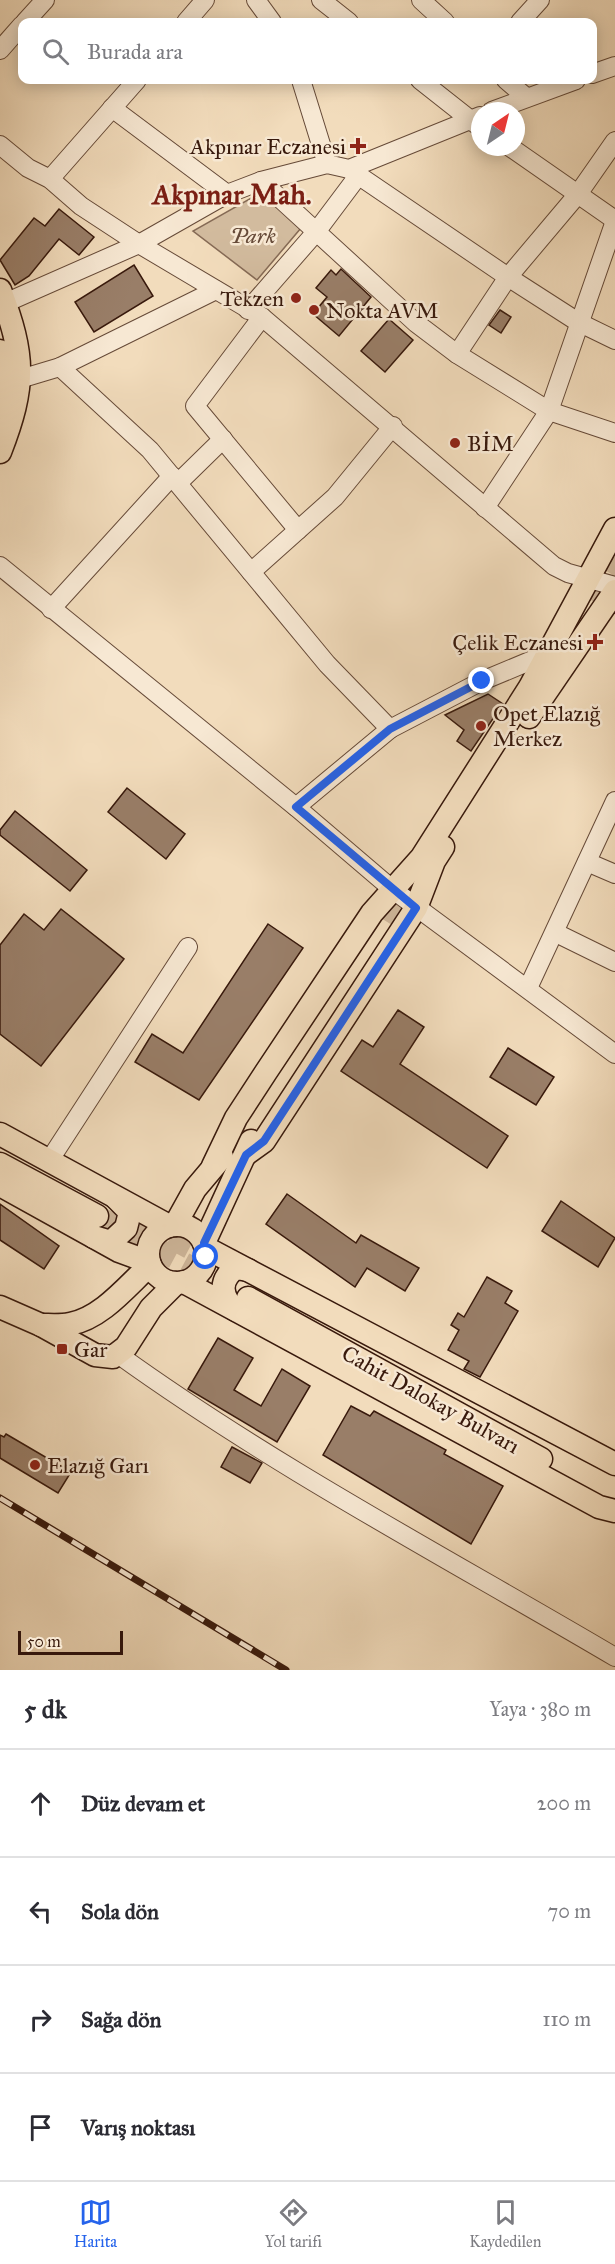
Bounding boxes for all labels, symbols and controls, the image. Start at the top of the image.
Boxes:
search box [18,18,597,84]
icon: search [39,35,72,68]
text: Burada ara [87,38,183,65]
north arrow [471,102,525,156]
place label: Akpınar Eczanesi [189,133,346,160]
marker: Akpınar Eczanesi [351,139,365,153]
district label: Akpınar Mah. [150,177,312,212]
park label: Park [230,222,276,249]
place label: Tekzen [220,285,284,312]
marker: Tekzen [289,291,303,305]
place label: Nokta AVM [326,297,439,324]
marker: Nokta AVM [307,303,321,317]
place label: BİM [467,430,514,457]
marker: BİM [448,436,462,450]
place label: Çelik Eczanesi [452,629,583,656]
marker: Çelik Eczanesi [588,635,602,649]
route end [468,667,494,693]
place label: Opet Elazığ Merkez [493,700,601,752]
marker: Opet Elazığ Merkez [474,719,488,733]
route start [192,1243,218,1269]
place label: Gar [74,1336,108,1363]
street label: Cahit Dalokay Bulvarı [337,1339,524,1459]
marker: Gar [55,1342,69,1356]
place label: Elazığ Garı [47,1452,149,1479]
marker: Elazığ Garı [28,1458,42,1472]
scale bar [18,1628,123,1656]
text: 50 m [27,1632,61,1651]
text: 5 dk [24,1693,67,1725]
text: Yaya · 380 m [489,1697,591,1721]
icon: ahead [24,1787,57,1820]
text: Düz devam et [81,1790,205,1817]
text: 200 m [537,1791,591,1815]
icon: left [24,1895,57,1928]
text: Sola dön [81,1898,159,1925]
text: 70 m [548,1899,591,1923]
icon: right [24,2003,57,2036]
text: Sağa dön [81,2006,161,2033]
text: 110 m [543,2007,591,2031]
icon: arrive [24,2111,57,2144]
text: Varış noktası [81,2114,195,2141]
tab: Harita [74,2196,117,2251]
tab: Yol tarifi [264,2196,322,2251]
tab: Kaydedilen [469,2196,541,2251]

